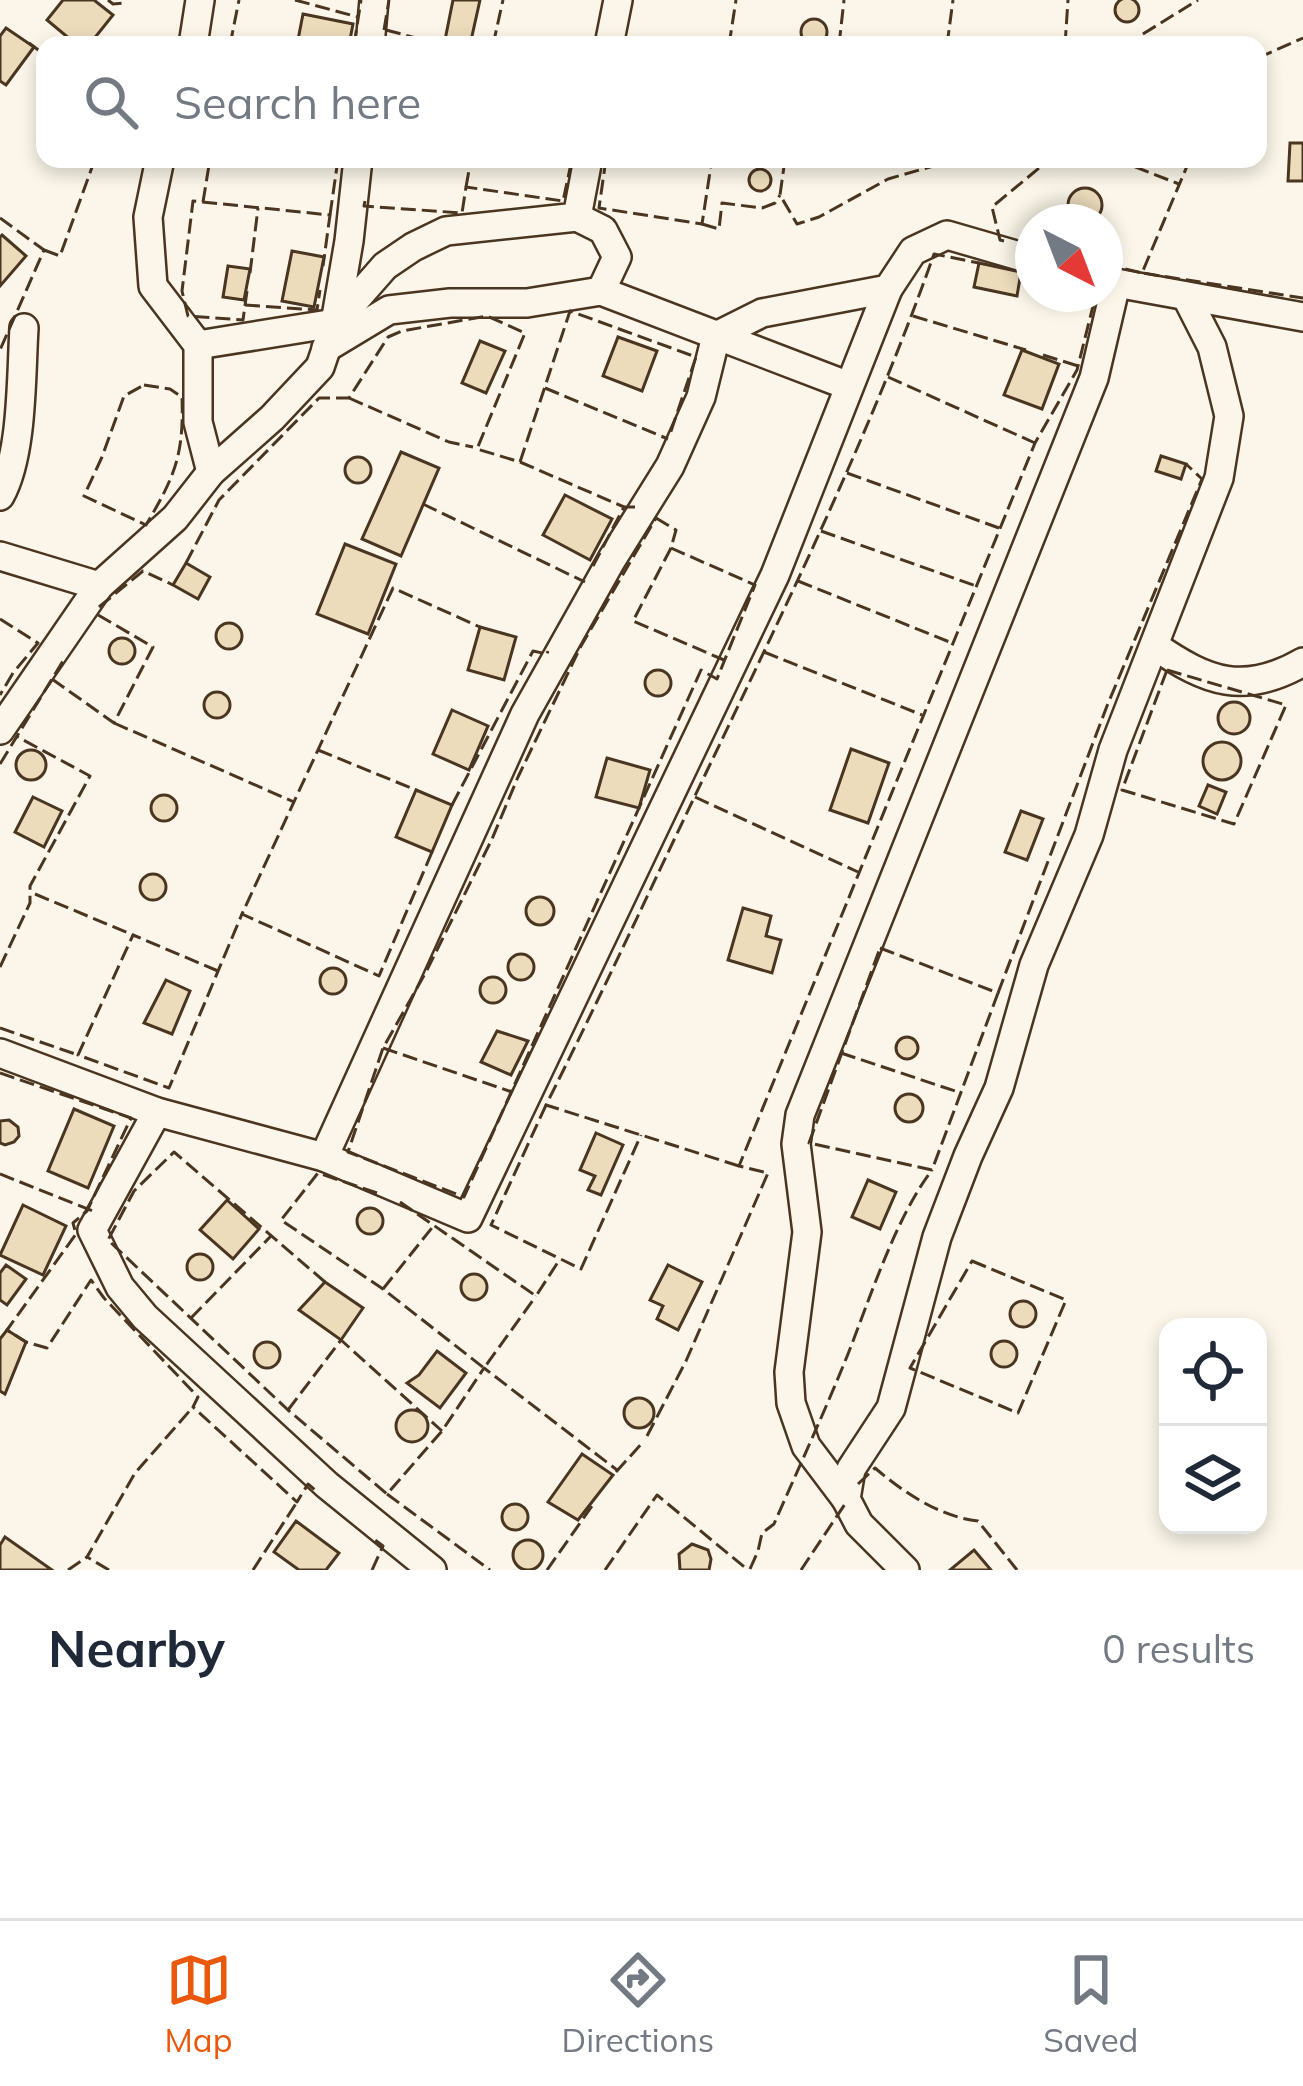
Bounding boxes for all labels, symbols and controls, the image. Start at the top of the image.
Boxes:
search box [36,36,1267,168]
icon: search [78,69,144,135]
text: Search here [174,74,421,130]
north arrow [1015,204,1123,312]
map controls [1159,1318,1267,1534]
button: locate [1159,1318,1267,1426]
button: layers [1159,1426,1267,1534]
text: Nearby [48,1616,225,1680]
text: 0 results [1102,1624,1255,1673]
tab: Map [165,1947,232,2060]
tab: Directions [562,1947,714,2060]
tab: Saved [1043,1947,1138,2060]

